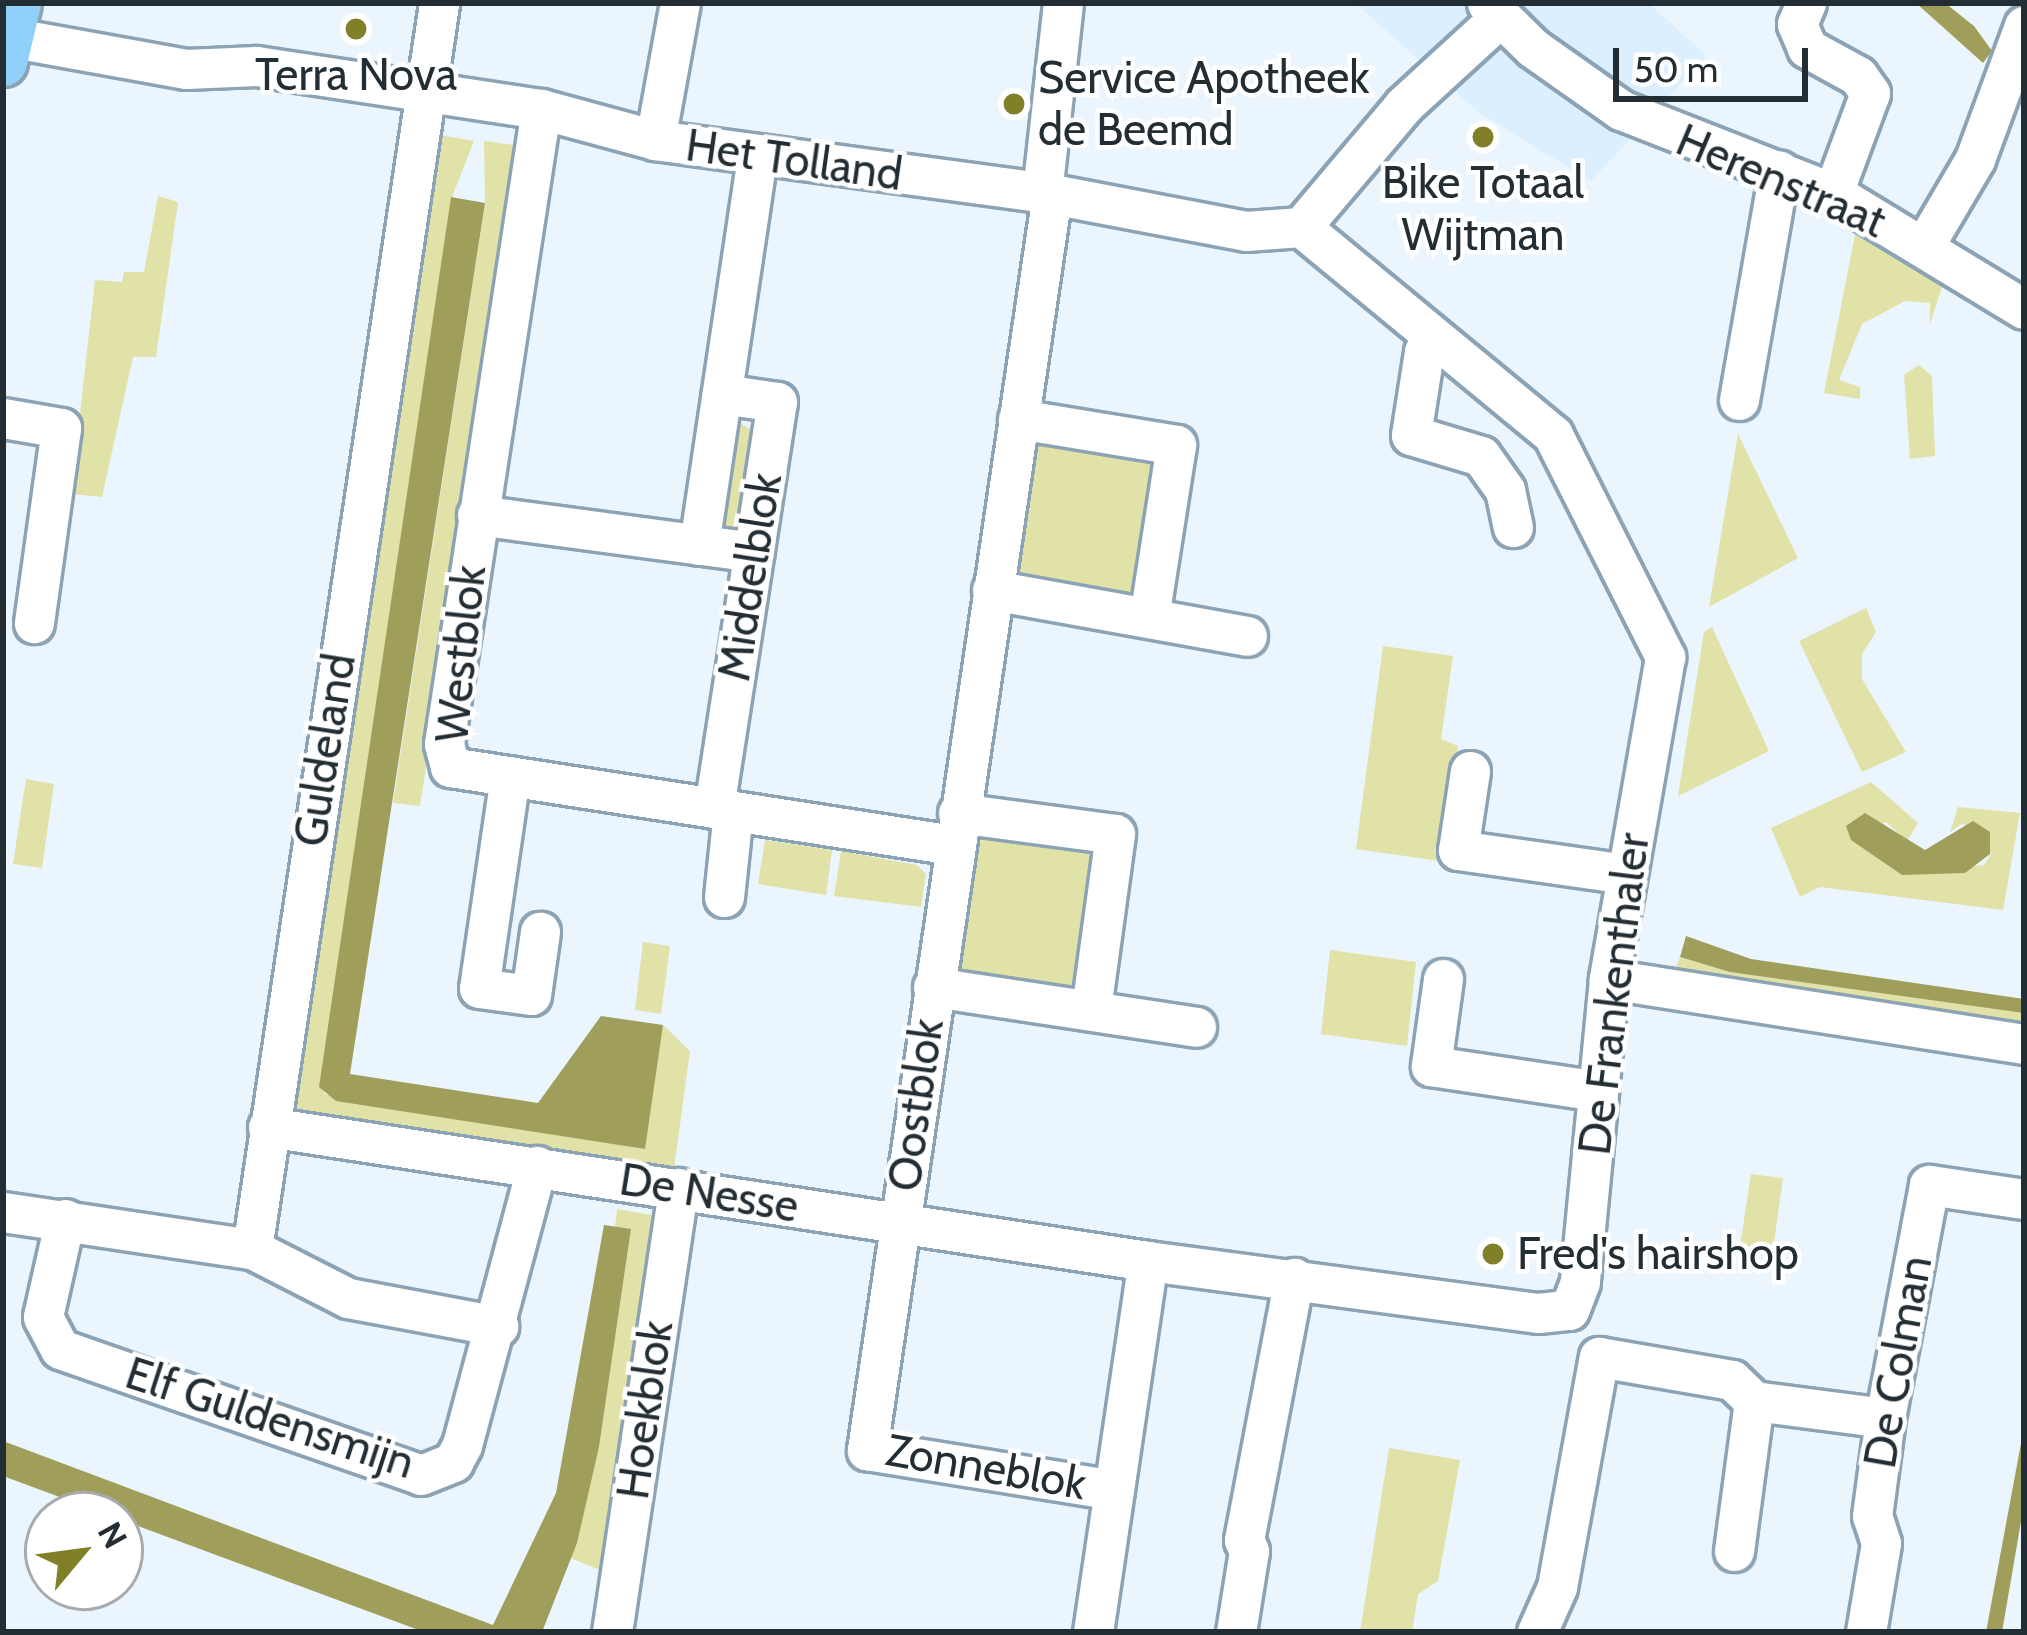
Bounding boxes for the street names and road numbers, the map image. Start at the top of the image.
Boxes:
street label: Herenstraat [1668,113,1894,249]
street label: Het Tolland [682,118,906,202]
street label: Middelblok [707,469,793,685]
street label: Westblok [425,563,497,745]
street label: Guldeland [283,650,367,850]
street label: De Frankenthaler [1567,830,1661,1158]
street label: Oostblok [877,1015,955,1195]
street label: De Nesse [616,1152,802,1234]
street label: De Colman [1853,1252,1943,1472]
street label: Hoekblok [606,1317,684,1503]
street label: Elf Guldensmijn [119,1346,421,1490]
street label: Zonneblok [882,1423,1090,1511]

